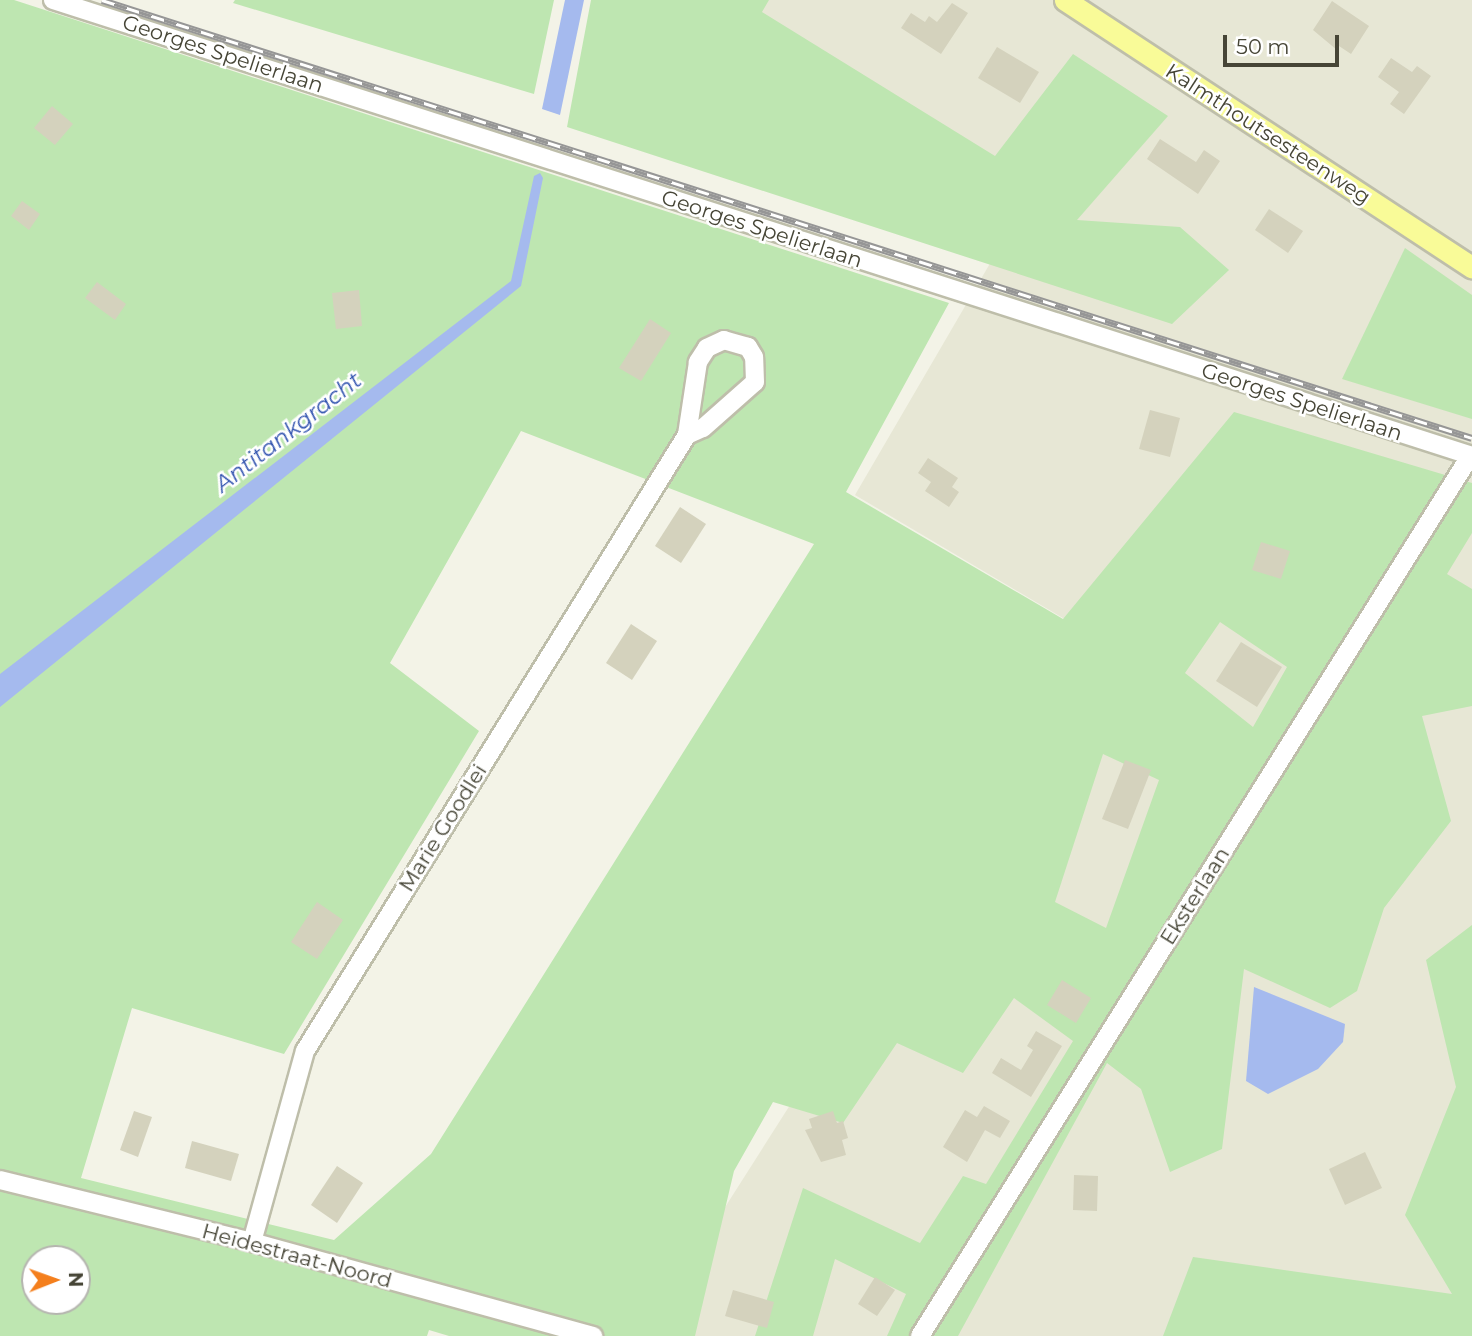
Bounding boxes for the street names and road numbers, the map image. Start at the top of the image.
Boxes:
street label: Georges Spelierlaan [119,10,327,98]
street label: Kalmthoutsesteenweg [1161,58,1375,210]
street label: Georges Spelierlaan [658,185,866,273]
street label: Georges Spelierlaan [1198,358,1406,446]
street label: Marie Goodlei [394,760,492,896]
street label: Eksterlaan [1155,843,1235,949]
street label: Heidestraat-Noord [199,1219,395,1293]

